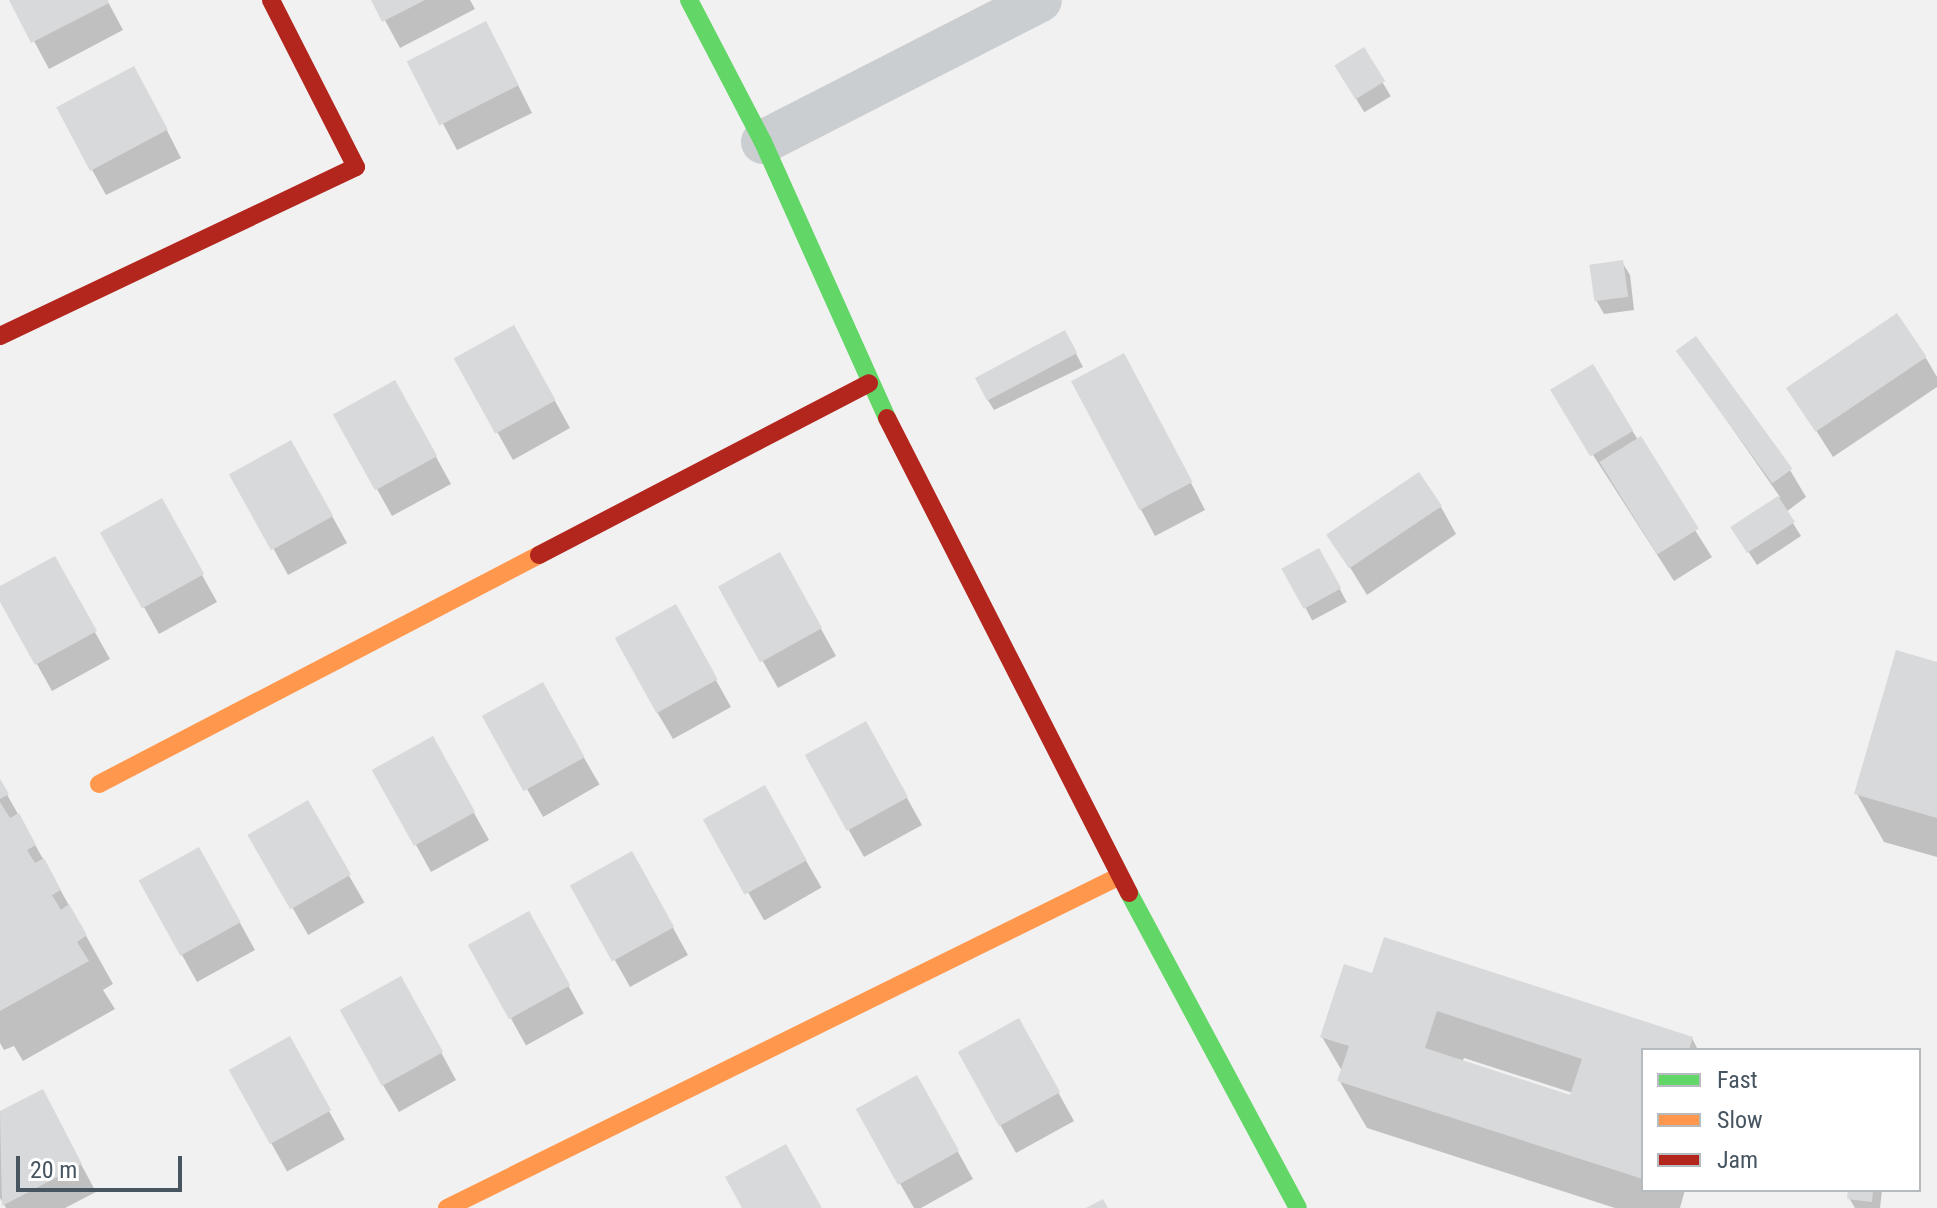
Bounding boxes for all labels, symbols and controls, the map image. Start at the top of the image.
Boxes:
legend [1641,1048,1921,1192]
text: Fast [1717,1066,1758,1094]
text: Slow [1717,1106,1763,1134]
scale bar [20,1140,186,1190]
text: Jam [1717,1146,1758,1174]
text: 20 m [30,1156,77,1184]

